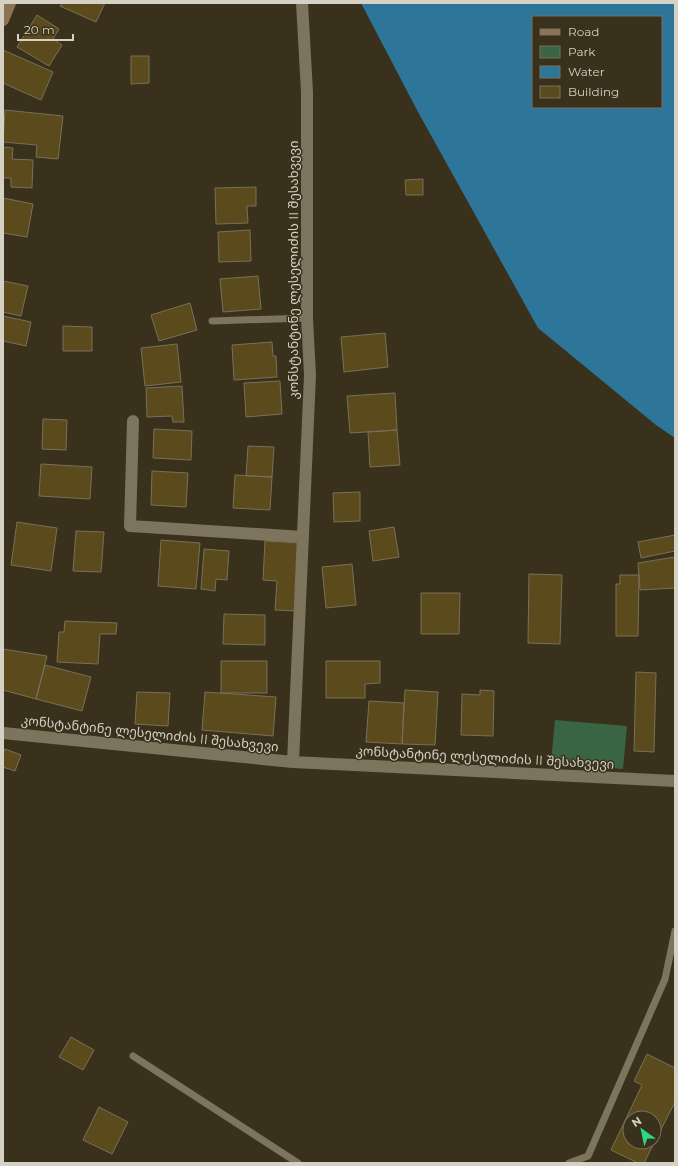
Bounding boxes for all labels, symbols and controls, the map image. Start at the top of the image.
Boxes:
scale bar [18,16,73,42]
legend [532,16,662,108]
text: 20 m [24,22,55,37]
text: Road [568,24,599,39]
text: Park [568,44,596,59]
text: Water [568,64,605,79]
text: Building [568,84,619,99]
street label: კონსტანტინე ლესელიძის II შესახვევი [285,141,302,399]
street label: კონსტანტინე ლესელიძის II შესახვევი [20,712,280,755]
street label: კონსტანტინე ლესელიძის II შესახვევი [355,742,615,773]
north arrow [622,1110,662,1150]
text: N [629,1113,644,1130]

